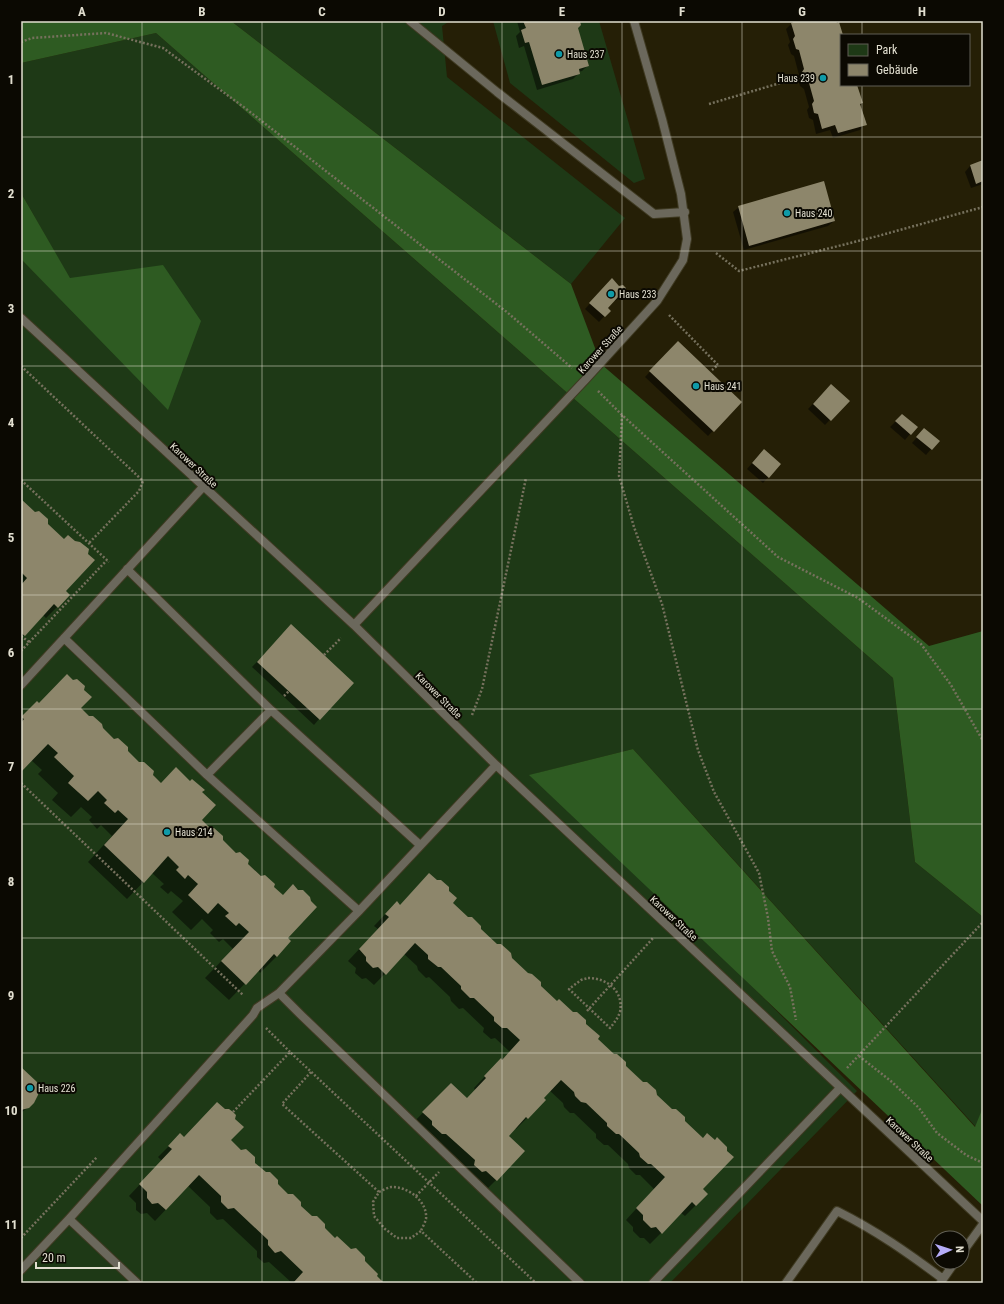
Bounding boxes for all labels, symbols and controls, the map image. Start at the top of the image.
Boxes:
text: A [78,4,86,19]
text: B [198,4,206,19]
text: C [318,4,326,19]
text: D [438,4,446,19]
text: E [559,4,566,19]
text: F [679,4,685,19]
text: G [798,4,806,19]
text: H [918,4,926,19]
legend [840,34,970,86]
text: Park [876,43,898,57]
marker: Haus 237 [554,49,564,59]
place label: Haus 237 [567,49,605,60]
text: Gebäude [876,63,918,77]
text: 1 [8,72,14,87]
place label: Haus 239 [778,73,815,84]
marker: Haus 239 [818,73,828,83]
text: 2 [8,186,15,201]
marker: Haus 240 [782,208,792,218]
place label: Haus 240 [795,208,833,219]
marker: Haus 233 [606,289,616,299]
place label: Haus 233 [619,289,657,300]
text: 3 [8,301,14,316]
street label: Karower Straße [576,323,625,375]
marker: Haus 241 [691,381,701,391]
place label: Haus 241 [704,381,742,392]
text: 4 [8,415,15,430]
street label: Karower Straße [168,441,220,490]
text: 5 [8,530,15,545]
text: 6 [8,645,15,660]
street label: Karower Straße [413,670,464,721]
text: 7 [8,759,15,774]
marker: Haus 214 [162,827,172,837]
place label: Haus 214 [175,827,213,838]
text: 8 [8,874,14,889]
street label: Karower Straße [648,894,700,943]
text: 9 [8,988,14,1003]
marker: Haus 226 [25,1083,35,1093]
place label: Haus 226 [38,1083,76,1094]
text: 10 [4,1103,18,1118]
street label: Karower Straße [884,1115,936,1164]
text: 11 [4,1217,18,1232]
north arrow [930,1230,970,1270]
scale bar [36,1244,119,1270]
text: N [953,1246,966,1253]
text: 20 m [42,1251,66,1265]

